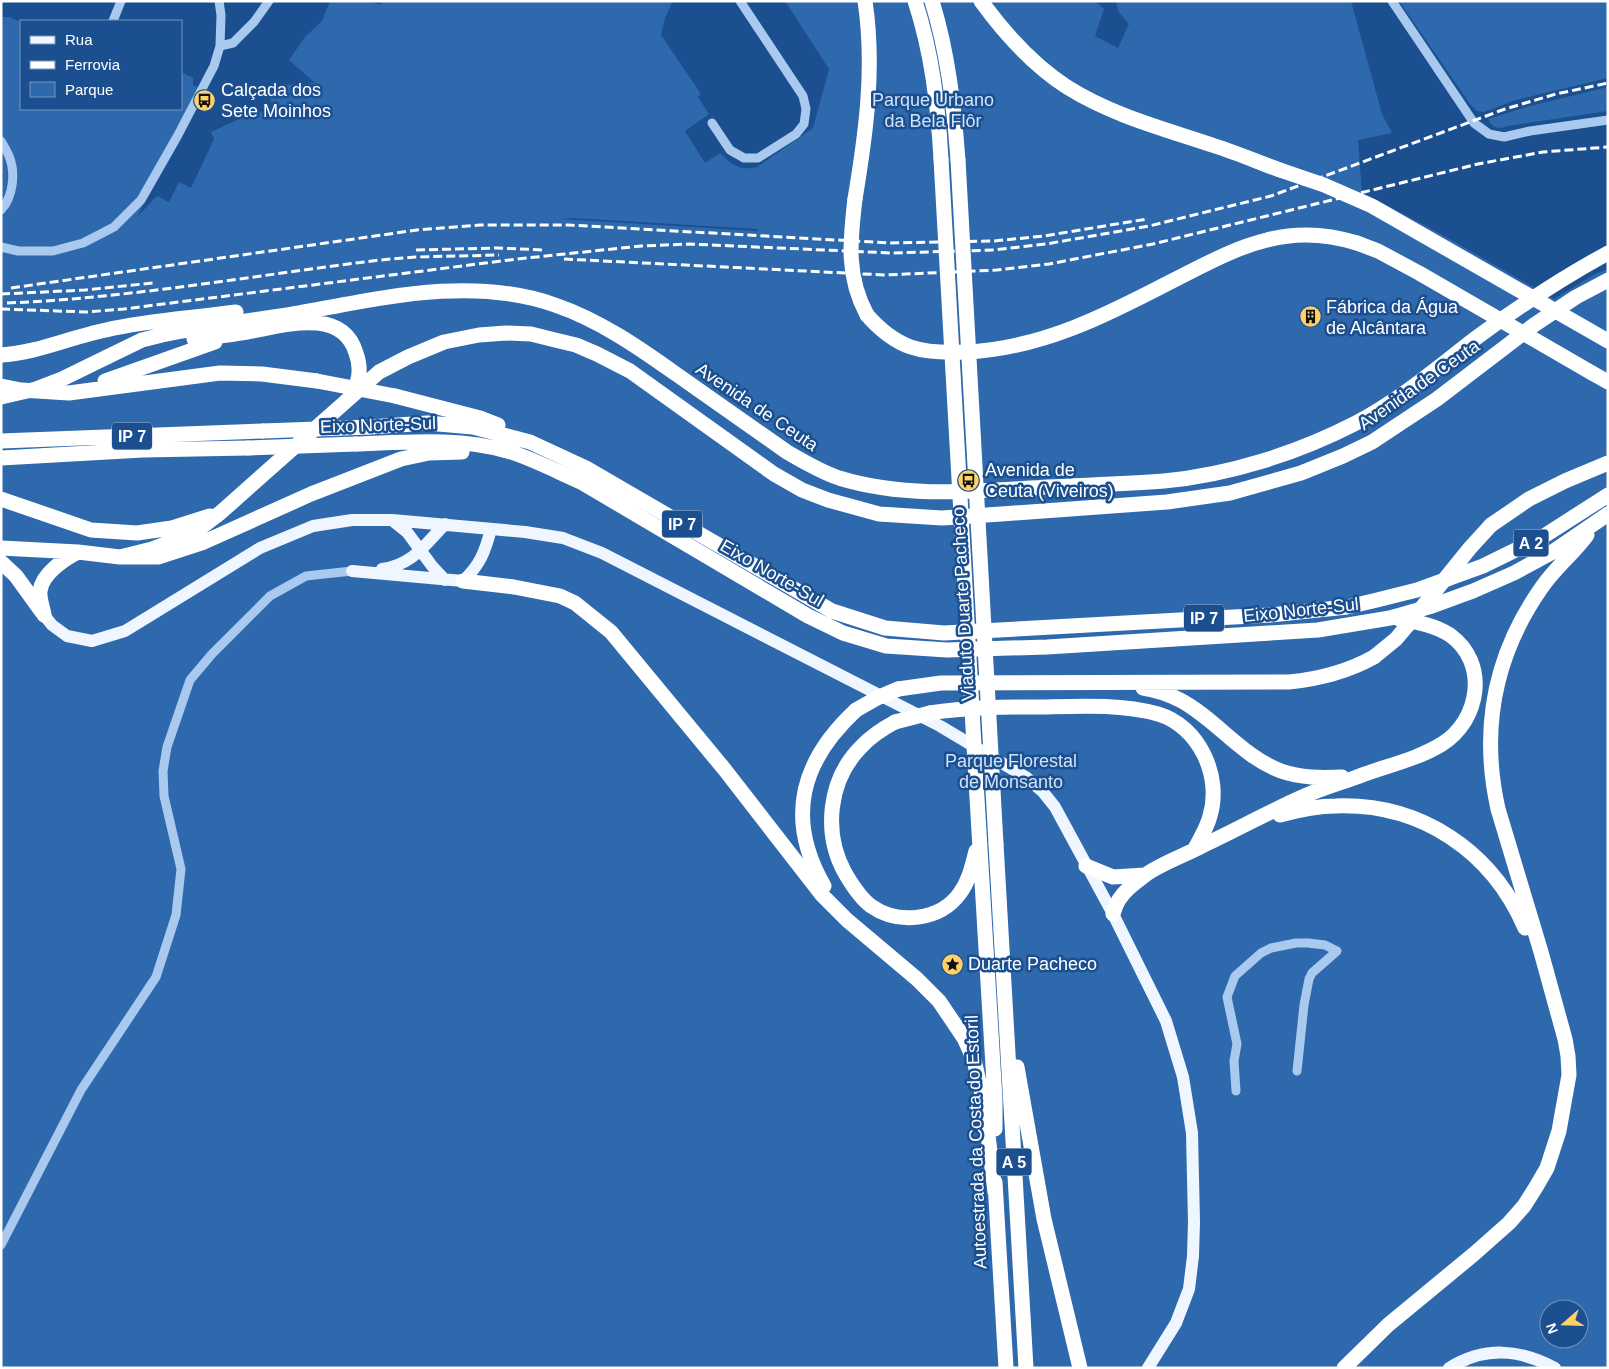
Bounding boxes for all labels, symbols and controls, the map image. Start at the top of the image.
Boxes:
legend [20,20,182,110]
text: Rua [65,31,93,48]
text: Ferrovia [65,56,121,73]
place label: Calçada dos Sete Moinhos [221,80,331,121]
text: Parque [65,81,113,98]
bus stop icon: Calçada dos Sete Moinhos [193,88,217,112]
park label: Parque Urbano da Bela Flôr [872,90,994,131]
place label: Fábrica da Água de Alcântara [1326,297,1459,338]
building icon: Fábrica da Água de Alcântara [1298,305,1322,329]
street label: Avenida de Ceuta [1355,335,1484,434]
street label: Avenida de Ceuta [692,359,823,456]
street label: Eixo Norte-Sul [320,413,436,437]
road number: IP 7 [112,422,152,450]
place label: Avenida de Ceuta (Viveiros) [985,460,1114,501]
bus stop icon: Avenida de Ceuta (Viveiros) [957,468,981,492]
street label: Viaduto Duarte Pacheco [948,506,978,702]
road number: IP 7 [662,510,702,538]
road number: A 2 [1514,530,1548,556]
street label: Eixo Norte-Sul [717,535,827,611]
street label: Eixo Norte-Sul [1242,594,1360,626]
road number: IP 7 [1184,604,1224,632]
park label: Parque Florestal de Monsanto [945,751,1077,792]
place icon: Duarte Pacheco [940,952,964,976]
place label: Duarte Pacheco [968,954,1097,974]
street label: Autoestrada da Costa do Estoril [962,1015,990,1269]
road number: A 5 [996,1148,1032,1176]
north arrow [1539,1299,1589,1349]
text: N [1543,1321,1561,1336]

